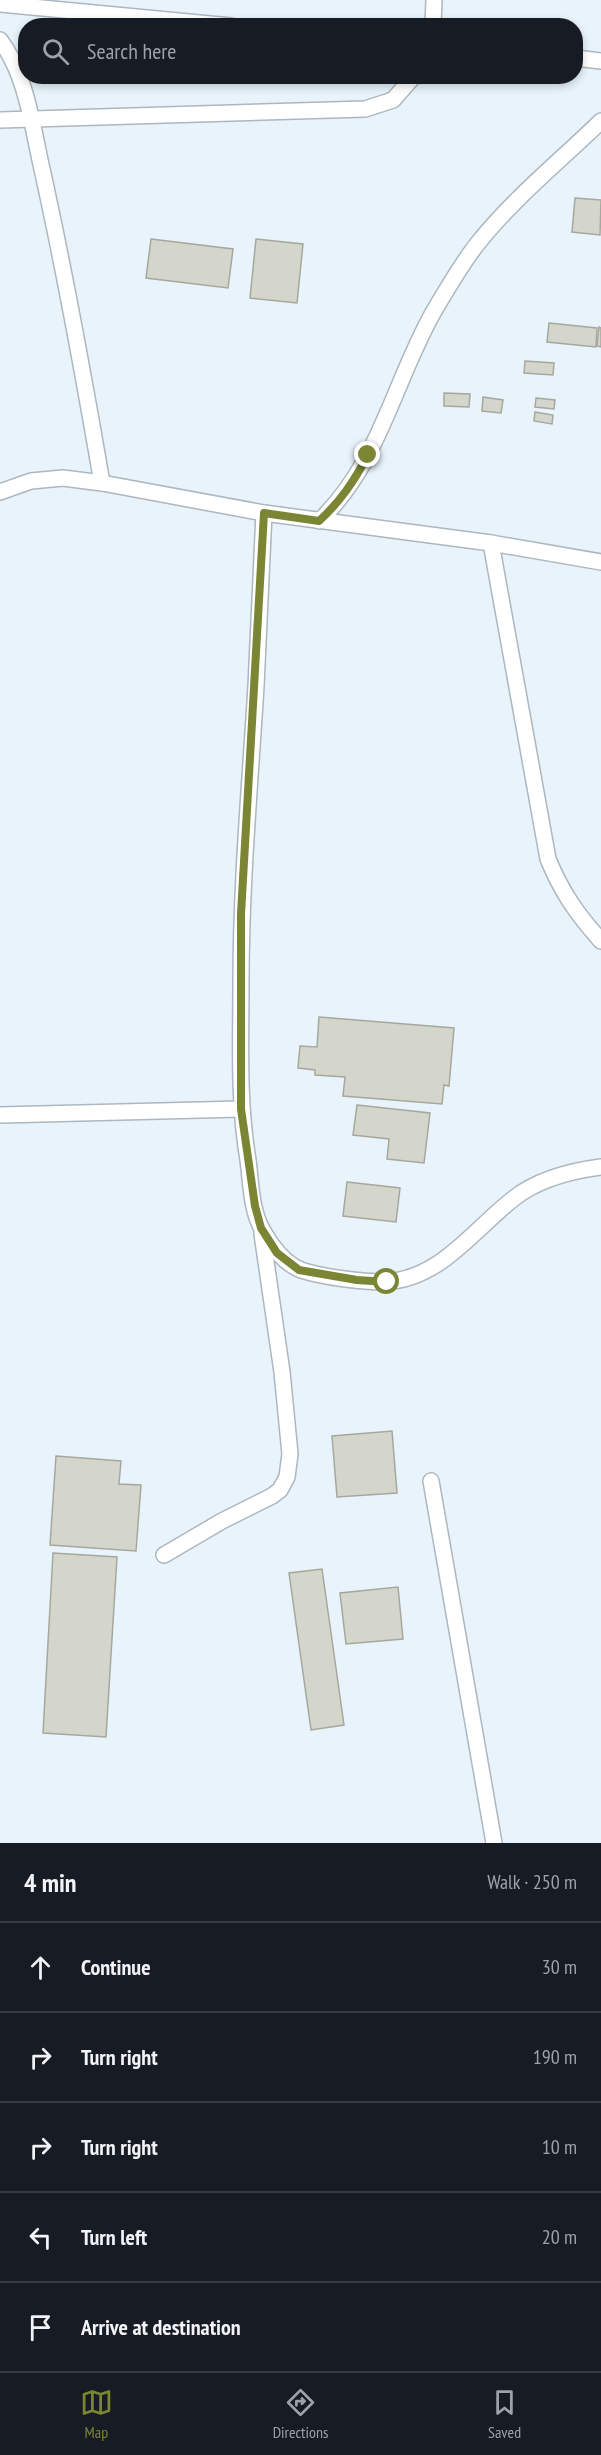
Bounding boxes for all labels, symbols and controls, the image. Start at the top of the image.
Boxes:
search box [18,18,583,84]
icon: search [39,35,72,68]
text: Search here [87,37,176,65]
route end [354,441,380,467]
route start [373,1268,399,1294]
text: 4 min [24,1866,77,1899]
text: Walk · 250 m [487,1869,577,1895]
icon: ahead [24,1951,57,1984]
text: Continue [81,1953,151,1981]
text: 30 m [542,1954,577,1980]
icon: right [24,2041,57,2074]
text: Turn right [81,2043,158,2071]
text: 190 m [533,2044,577,2070]
icon: right [24,2131,57,2164]
text: Turn right [81,2133,158,2161]
text: 10 m [542,2134,577,2160]
icon: left [24,2221,57,2254]
text: Turn left [81,2223,147,2251]
text: 20 m [542,2224,577,2250]
icon: arrive [24,2311,57,2344]
text: Arrive at destination [81,2313,241,2341]
tab: Map [80,2386,113,2442]
tab: Directions [273,2386,328,2442]
tab: Saved [488,2386,521,2442]

